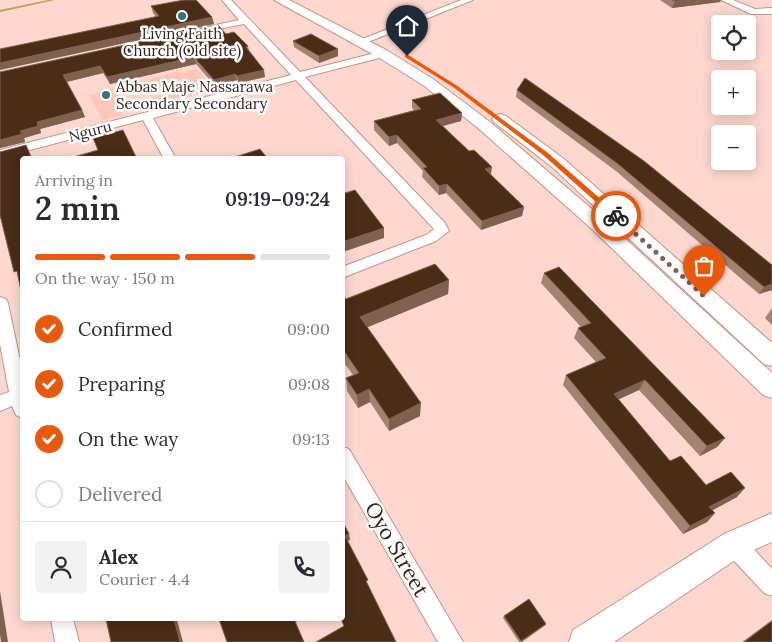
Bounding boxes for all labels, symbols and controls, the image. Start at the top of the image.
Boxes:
pin [386,5,428,56]
marker: Living Faith Church (Old site) [176,10,188,22]
icon: home [393,12,421,40]
map controls [711,15,756,170]
button: locate [711,15,756,60]
place label: Living Faith Church (Old site) [123,24,242,61]
button: + [711,70,756,115]
place label: Abbas Maje Nassarawa Secondary Secondary [115,77,273,113]
marker: Abbas Maje Nassarawa Secondary Secondary [100,89,112,101]
street label: Nguru [66,116,114,146]
button: − [711,125,756,170]
text: Arriving in [35,170,113,190]
text: 09:19–09:24 [225,187,330,211]
text: 2 min [35,188,120,229]
courier [591,191,641,241]
icon: bike [602,202,630,230]
pin [683,245,725,296]
icon: bag [690,252,718,280]
text: On the way · 150 m [35,268,175,288]
icon: check [35,315,63,343]
text: Confirmed [78,317,173,341]
text: 09:00 [287,319,330,339]
icon: check [35,370,63,398]
text: Preparing [78,372,165,396]
text: 09:08 [288,374,330,394]
icon: check [35,425,63,453]
text: On the way [78,427,178,451]
text: 09:13 [292,429,330,449]
text: Delivered [78,482,162,506]
street label: Oyo Street [359,497,435,602]
button: person [35,541,87,593]
button: phone [278,541,330,593]
text: Alex [99,545,138,569]
text: Courier · 4.4 [99,569,190,589]

